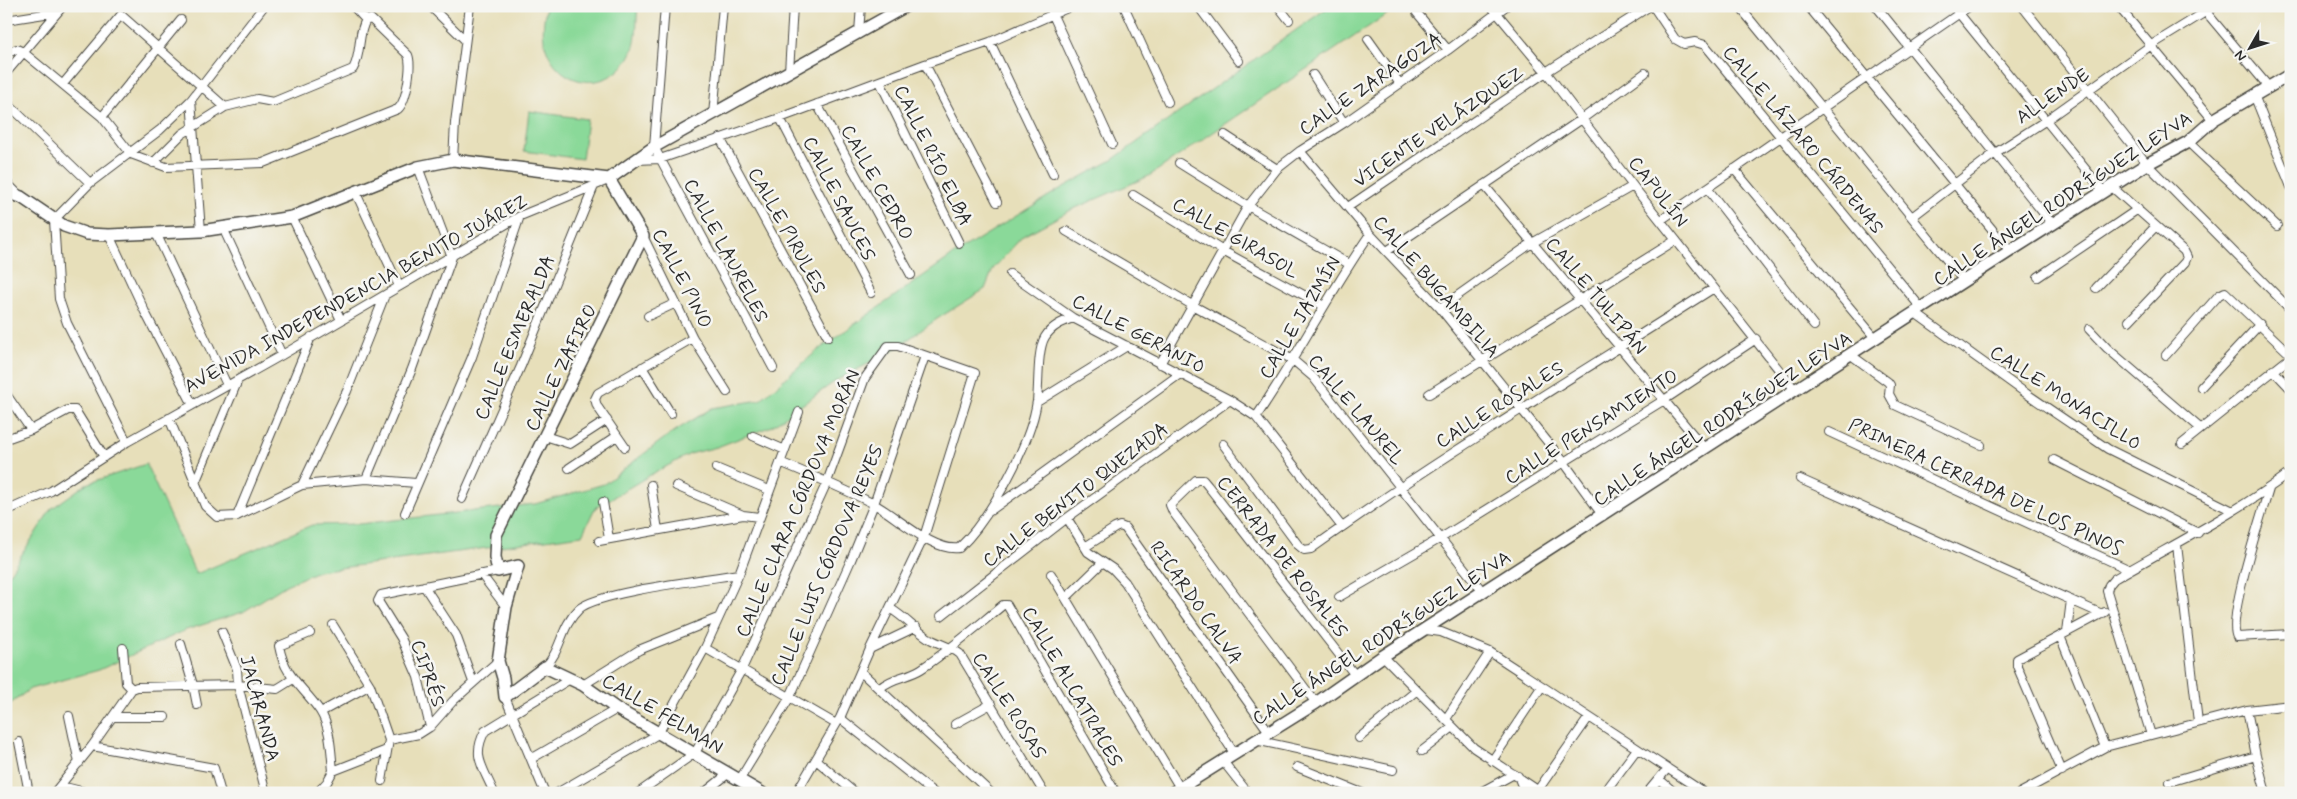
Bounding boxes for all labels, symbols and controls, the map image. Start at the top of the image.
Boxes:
north arrow [2224,22,2274,72]
street label: CALLE ZARAGOZA [1294,27,1447,142]
street label: CALLE LÁZARO CÁRDENAS [1717,40,1890,239]
text: N [2231,46,2251,65]
street label: VICENTE VELÁZQUEZ [1348,60,1529,194]
street label: ALLENDE [2011,62,2095,130]
street label: CALLE RÍO ELBA [888,81,979,230]
street label: CALLE ÁNGEL RODRÍGUEZ LEYVA [1928,105,2197,292]
street label: CALLE CEDRO [835,120,919,245]
street label: CALLE SAUCES [797,132,881,265]
street label: CAPULÍN [1622,151,1694,233]
street label: CALLE PIRULES [742,163,832,298]
street label: CALLE LAURELES [677,175,774,327]
street label: AVENIDA INDEPENDENCIA BENITO JUÁREZ [179,188,532,399]
street label: CALLE GIRASOL [1168,192,1303,285]
street label: CALLE BUGAMBILIA [1367,210,1505,363]
street label: CALLE PINO [646,225,717,333]
street label: CALLE TULIPÁN [1539,231,1653,360]
street label: CALLE ESMERALDA [469,251,561,424]
street label: CALLE JAZMÍN [1253,251,1347,384]
street label: CALLE GERANIO [1067,289,1209,380]
street label: CALLE ZAFIRO [520,300,603,435]
street label: CALLE ÁNGEL RODRÍGUEZ LEYVA [1588,325,1857,512]
street label: CALLE MONACILLO [1985,340,2146,457]
street label: CALLE LAUREL [1302,349,1410,471]
street label: CALLE ROSALES [1431,356,1568,455]
street label: CALLE PENSAMIENTO [1501,364,1683,491]
street label: CALLE CLARA CÓRDOVA MORÁN [730,365,866,641]
street label: PRIMERA CERRADA DE LOS PINOS [1844,413,2127,562]
street label: CALLE BENITO QUEZADA [978,417,1174,573]
street label: CALLE LUIS CÓRDOVA REYES [765,441,890,690]
street label: CERRADA DE ROSALES [1211,471,1353,643]
street label: RICARDO CALVA [1144,536,1248,670]
street label: CALLE ÁNGEL RODRÍGUEZ LEYVA [1247,544,1516,731]
street label: CALLE ALCATRACES [1016,602,1128,772]
street label: CIPRÉS [404,636,452,710]
street label: CALLE ROSAS [966,648,1052,764]
street label: JACARANDA [233,653,286,764]
street label: CALLE FELMAN [597,668,728,760]

